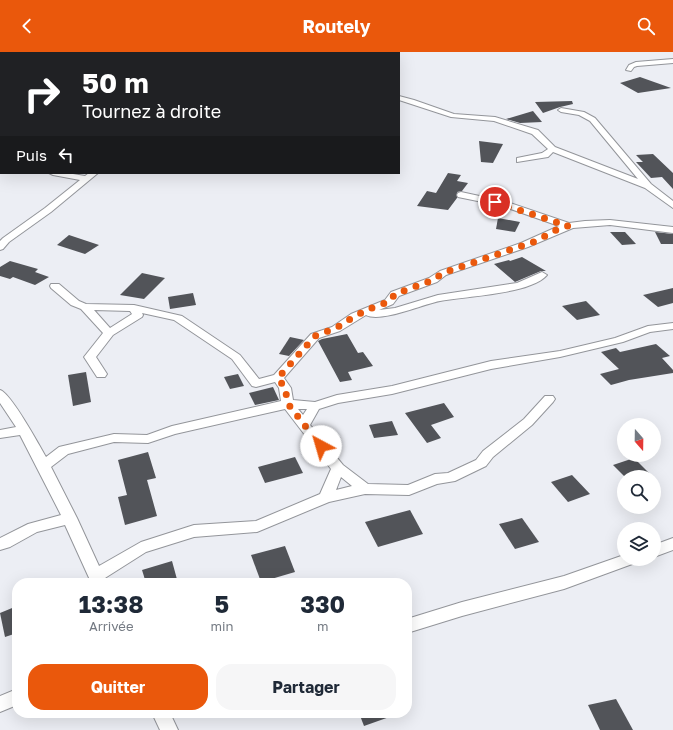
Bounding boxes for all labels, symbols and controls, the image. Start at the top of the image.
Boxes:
icon: back [16,15,38,37]
text: Routely [302,15,371,37]
icon: search [635,15,657,37]
text: 50 m [82,66,149,99]
icon: right [16,68,68,120]
text: Tournez à droite [82,100,221,122]
icon: left [55,144,77,166]
text: Puis [16,146,47,164]
pin [478,185,512,219]
icon: arrive [484,191,506,213]
north arrow [617,418,661,462]
map controls [617,418,661,566]
position arrow [300,425,342,467]
button: search [617,470,661,514]
button: layers [617,522,661,566]
text: 13:38 [79,589,144,618]
text: 5 [215,589,229,618]
text: 330 [300,589,345,618]
text: Arrivée [89,618,133,634]
text: min [210,618,233,634]
text: m [317,618,328,634]
button: Quitter [28,664,208,710]
button: Partager [216,664,396,710]

